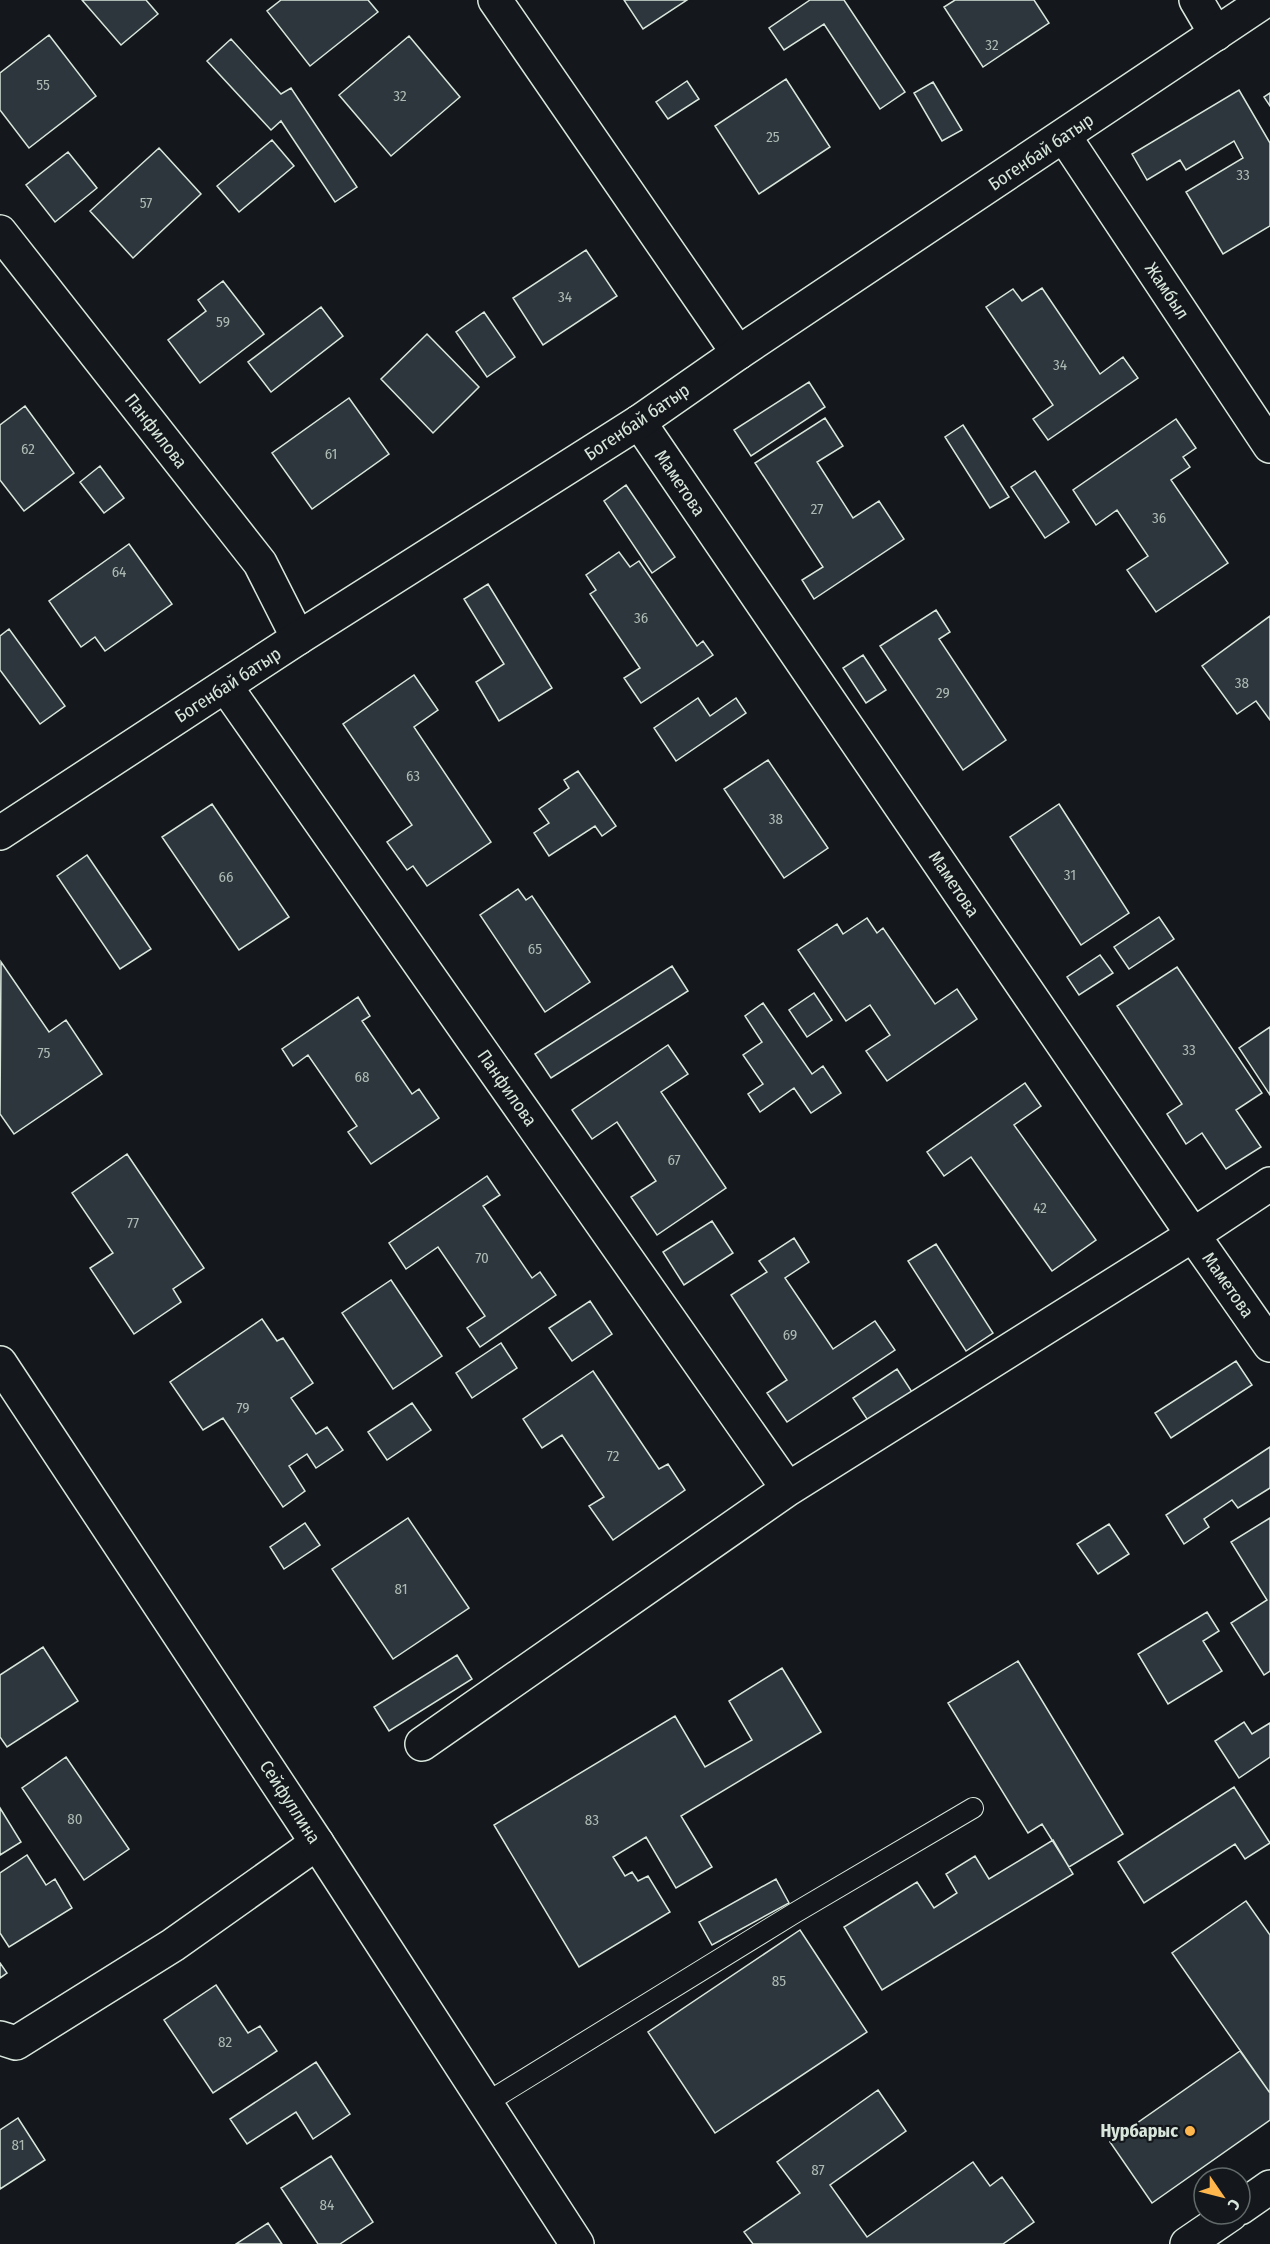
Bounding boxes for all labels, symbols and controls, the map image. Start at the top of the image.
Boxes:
house number: 32 [985,36,999,54]
house number: 55 [36,76,50,94]
house number: 32 [393,87,407,105]
street label: Богенбай батыр [984,109,1098,195]
house number: 25 [766,128,780,146]
house number: 33 [1236,166,1250,184]
house number: 57 [140,194,152,212]
street label: Жамбыл [1140,259,1194,323]
house number: 34 [558,288,572,306]
house number: 59 [216,313,230,331]
house number: 34 [1053,356,1067,374]
street label: Богенбай батыр [580,379,694,465]
street label: Панфилова [120,389,192,473]
house number: 62 [21,440,35,458]
house number: 61 [325,445,337,463]
street label: Маметова [650,446,710,520]
house number: 27 [811,500,823,518]
house number: 36 [1152,509,1166,527]
house number: 64 [112,563,126,581]
house number: 36 [634,609,648,627]
street label: Богенбай батыр [171,642,285,728]
house number: 38 [1235,674,1249,692]
house number: 29 [936,684,950,702]
house number: 63 [406,767,420,785]
house number: 38 [769,810,783,828]
street label: Маметова [924,847,984,921]
house number: 31 [1064,866,1076,884]
house number: 66 [219,868,233,886]
house number: 65 [528,940,542,958]
house number: 33 [1182,1041,1196,1059]
house number: 75 [38,1044,50,1062]
street label: Панфилова [473,1045,542,1131]
house number: 68 [355,1068,369,1086]
house number: 67 [667,1151,681,1169]
house number: 42 [1033,1199,1047,1217]
house number: 77 [127,1214,139,1232]
street label: Маметова [1197,1248,1259,1322]
house number: 70 [475,1249,489,1267]
house number: 69 [783,1326,797,1344]
house number: 79 [236,1399,250,1417]
house number: 72 [607,1447,620,1465]
house number: 81 [395,1580,407,1598]
street label: Сейфуллина [255,1756,325,1848]
house number: 80 [67,1810,83,1828]
house number: 83 [585,1811,599,1829]
house number: 85 [772,1972,786,1990]
house number: 82 [218,2033,232,2051]
place label: Нурбарыс [1100,2120,1178,2142]
marker: Нурбарыс [1183,2124,1197,2138]
house number: 81 [12,2136,24,2154]
house number: 87 [811,2161,825,2179]
north arrow [1192,2166,1252,2226]
text: С [1223,2195,1244,2214]
house number: 84 [320,2196,334,2214]

